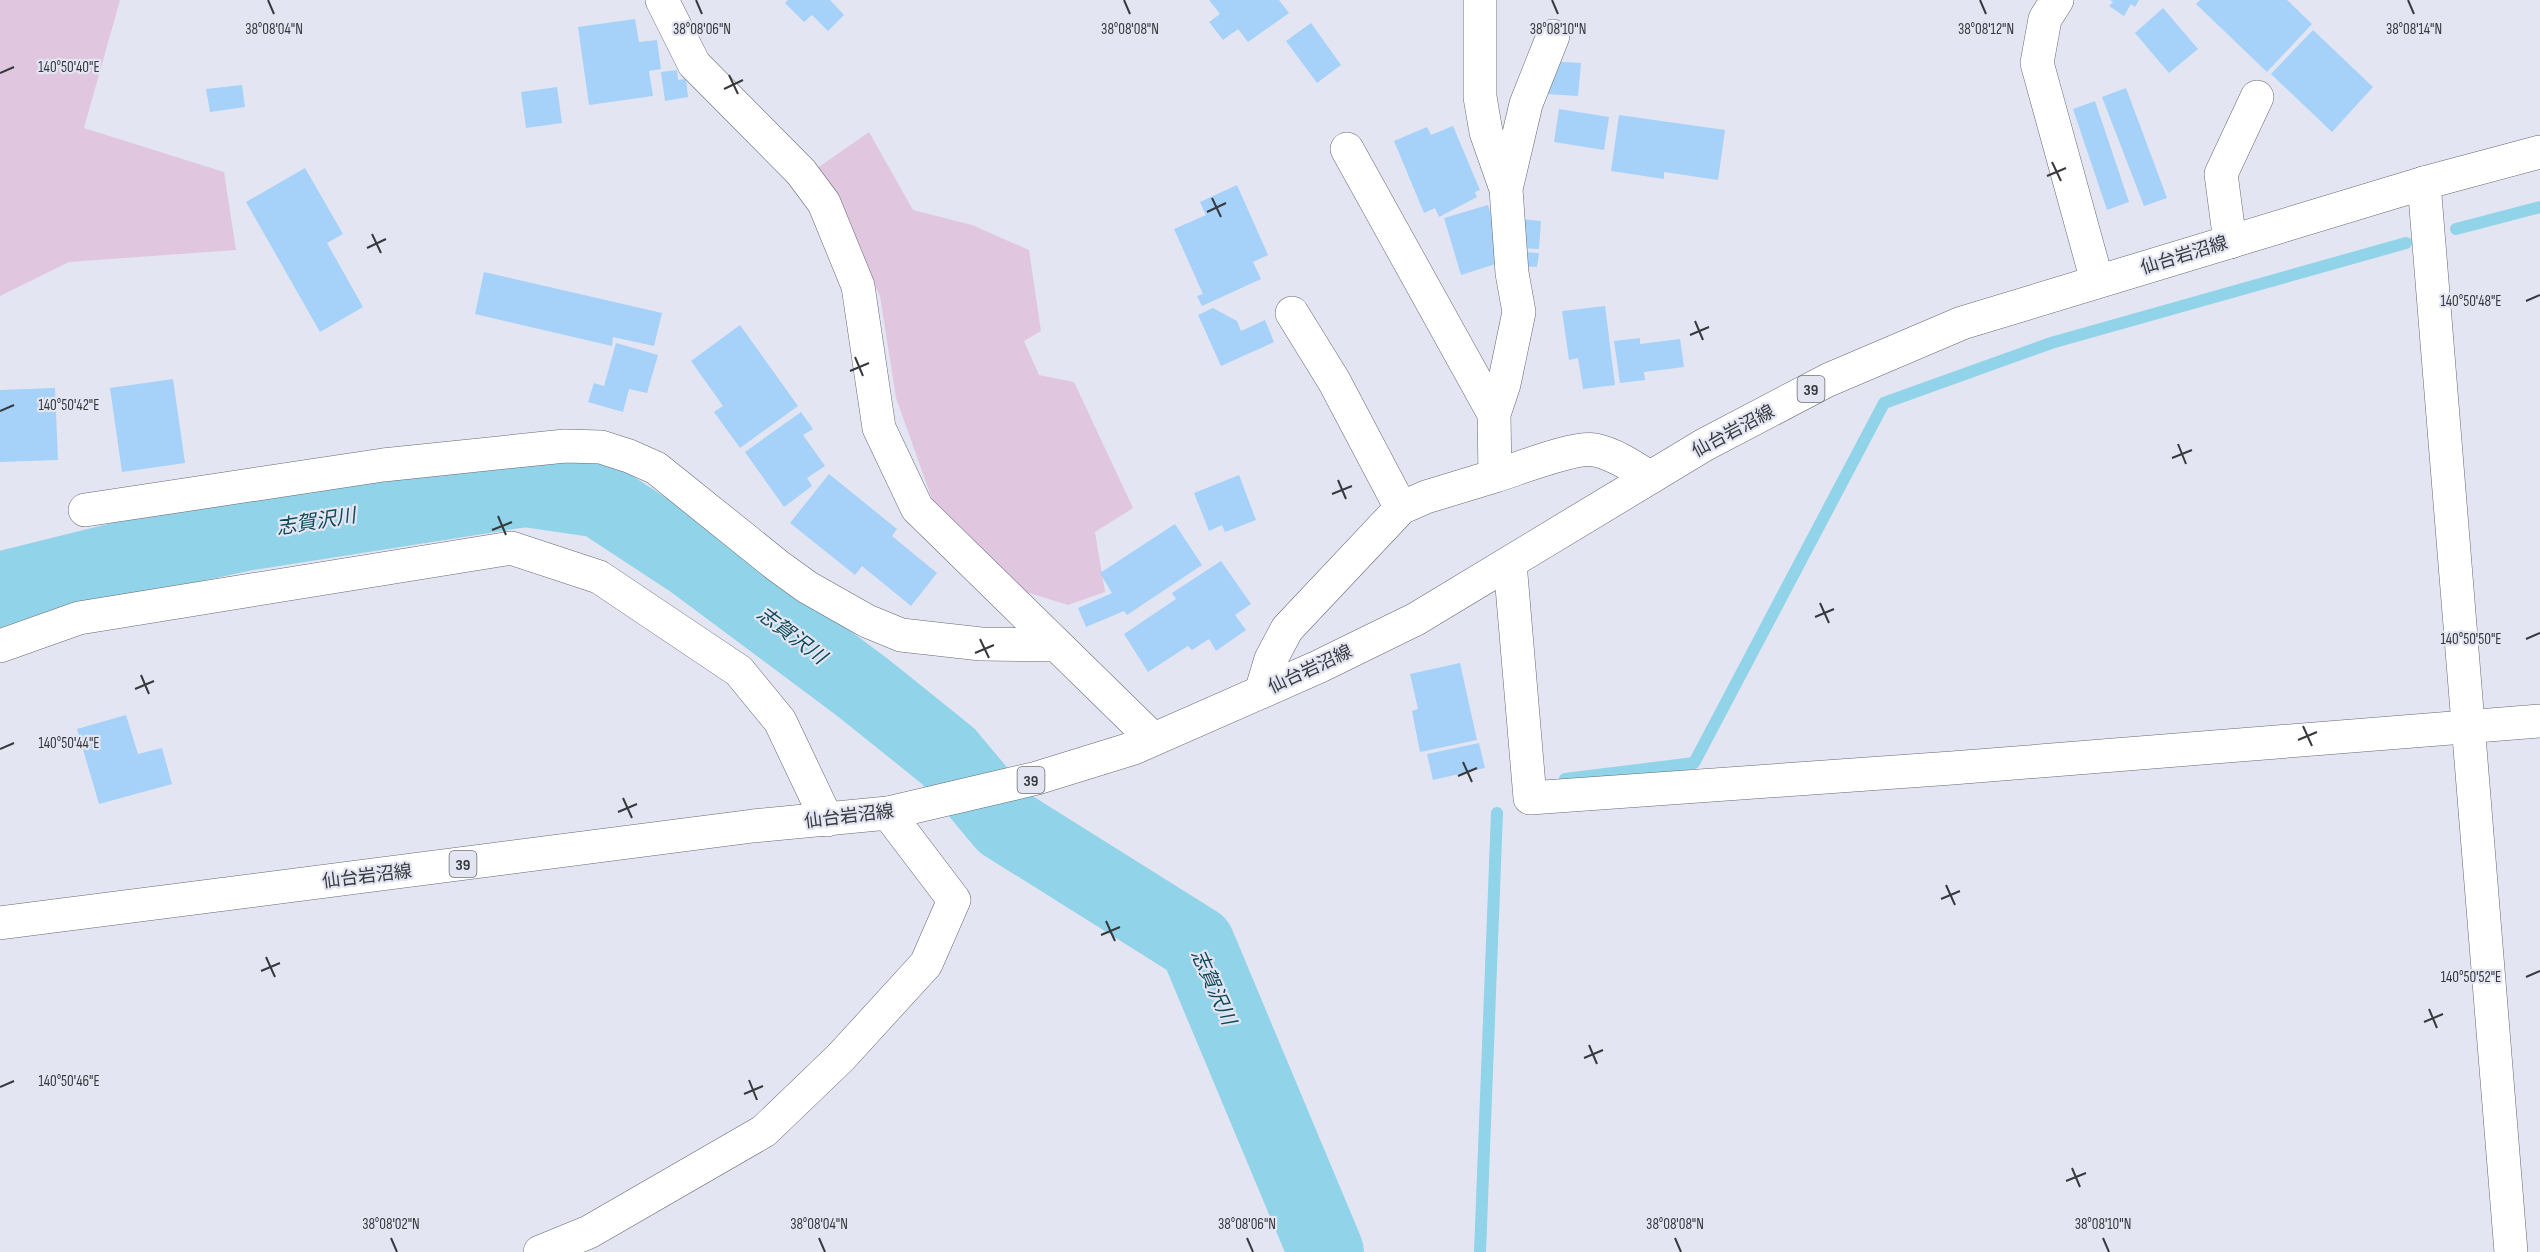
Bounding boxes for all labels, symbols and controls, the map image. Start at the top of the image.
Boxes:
text: 38°08'04"N [245,20,303,39]
text: 38°08'06"N [673,20,731,39]
text: 38°08'08"N [1101,20,1159,39]
text: 38°08'10"N [1530,20,1586,39]
text: 38°08'12"N [1958,20,2014,39]
text: 38°08'14"N [2386,20,2442,39]
text: 140°50'40"E [38,58,100,77]
street label: 仙台岩沼線 [2138,232,2230,279]
text: 140°50'48"E [2440,292,2502,311]
road number: 39 [1798,376,1824,402]
text: 140°50'42"E [39,396,99,415]
street label: 仙台岩沼線 [1689,401,1778,462]
water label: 志賀沢川 [275,504,360,540]
water label: 志賀沢川 [752,602,832,671]
text: 140°50'50"E [2440,630,2502,649]
street label: 仙台岩沼線 [1265,641,1355,698]
text: 140°50'44"E [39,734,99,753]
road number: 39 [1018,767,1044,793]
street label: 仙台岩沼線 [803,801,895,832]
road number: 39 [450,851,476,877]
street label: 仙台岩沼線 [321,861,413,892]
water label: 志賀沢川 [1186,946,1241,1031]
text: 140°50'52"E [2441,968,2501,987]
text: 140°50'46"E [38,1072,100,1091]
text: 38°08'02"N [362,1215,420,1234]
text: 38°08'04"N [790,1215,848,1234]
text: 38°08'06"N [1218,1215,1276,1234]
text: 38°08'08"N [1646,1215,1704,1234]
text: 38°08'10"N [2075,1215,2131,1234]

